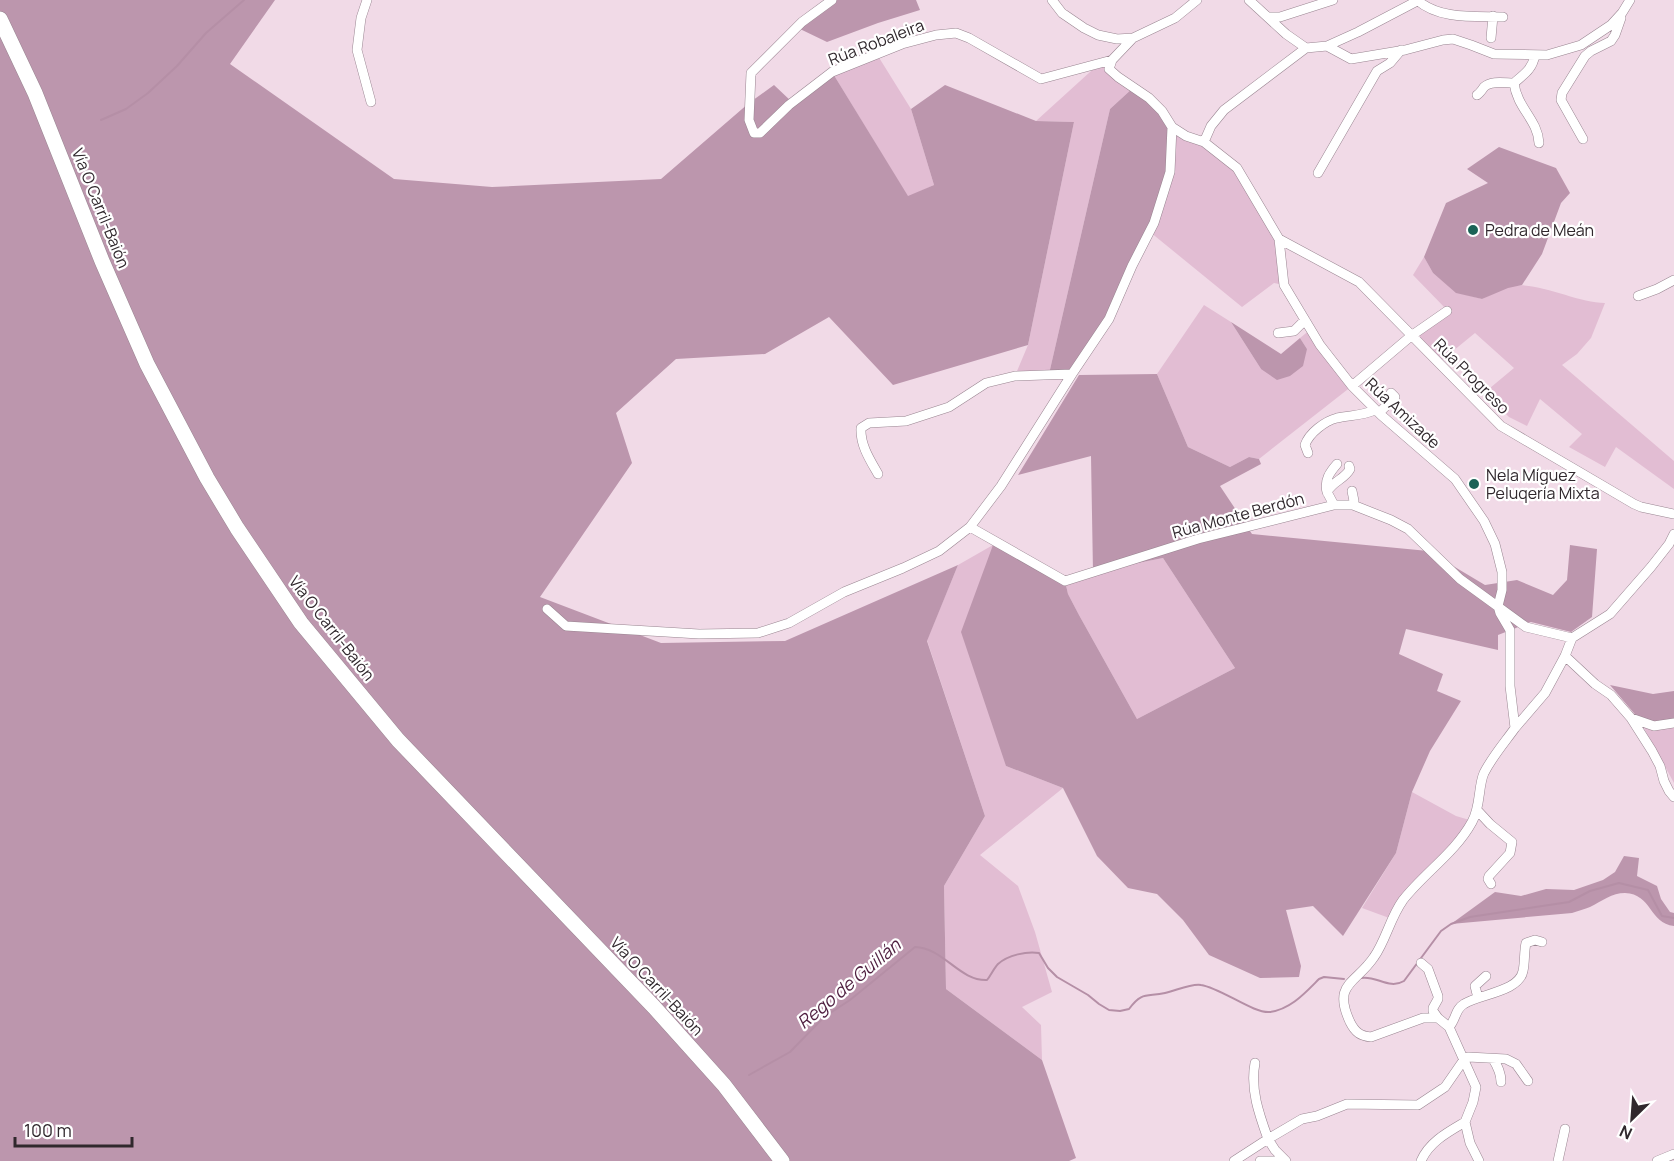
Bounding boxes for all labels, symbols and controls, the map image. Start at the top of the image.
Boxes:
street label: Rúa Robaleira [825,14,927,70]
street label: Vía O Carril-Baión [67,145,135,271]
place label: Pedra de Meán [1485,219,1594,241]
marker: Pedra de Meán [1466,223,1480,237]
street label: Rúa Progreso [1429,333,1515,419]
street label: Rúa Amizade [1361,373,1445,453]
place label: Nela Míguez Peluqería Mixta [1486,464,1600,504]
marker: Nela Míguez Peluqería Mixta [1467,477,1481,491]
street label: Rúa Monte Berdón [1169,487,1307,543]
street label: Vía O Carril-Baión [284,571,380,685]
street label: Vía O Carril-Baión [606,932,708,1040]
water label: Rego de Guillán [792,932,906,1034]
north arrow [1602,1089,1662,1149]
scale bar [15,1110,132,1148]
text: 100 m [24,1118,72,1142]
text: N [1616,1120,1636,1145]

